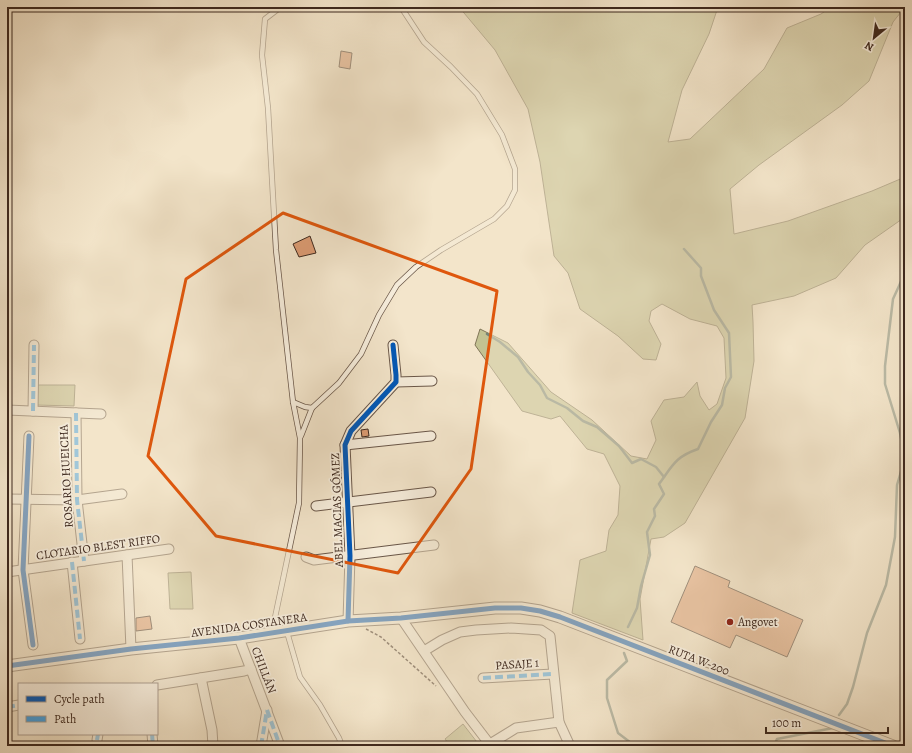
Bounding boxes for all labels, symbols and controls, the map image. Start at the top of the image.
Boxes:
north arrow [854,18,894,58]
text: N [862,38,877,55]
street label: ROSARIO HUEICHA [55,423,77,528]
street label: ABEL MACIAS GÓMEZ [327,452,347,569]
street label: CLOTARIO BLEST RIFFO [35,530,161,564]
street label: AVENIDA COSTANERA [189,609,309,641]
place label: Angovet [737,614,778,630]
marker: Angovet [725,617,735,627]
street label: RUTA W-200 [666,641,732,679]
street label: CHILLÁN [248,644,280,696]
street label: PASAJE 1 [495,654,539,674]
legend [18,683,158,735]
text: Cycle path [54,691,105,707]
scale bar [766,709,888,735]
text: Path [54,711,77,727]
text: 100 m [772,715,801,731]

